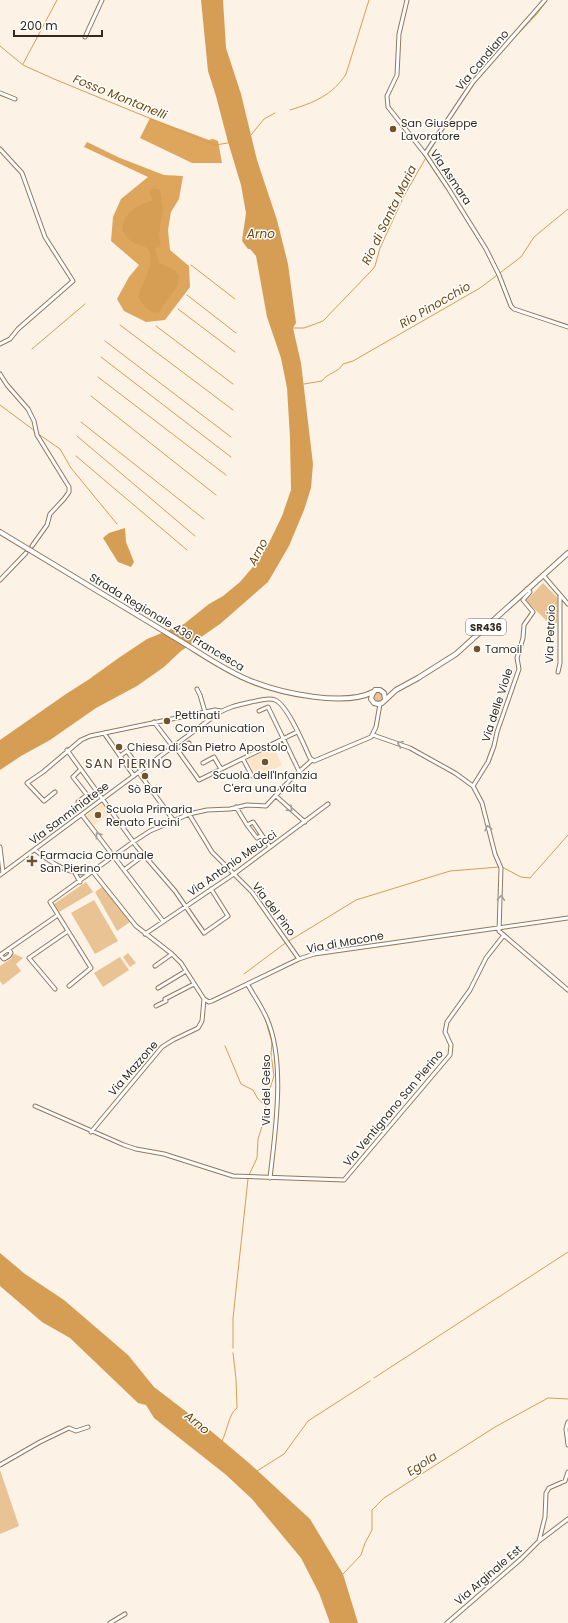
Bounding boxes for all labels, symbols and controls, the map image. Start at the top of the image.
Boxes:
scale bar [14,12,102,38]
text: 200 m [20,17,58,34]
street label: Via Candiano [452,26,512,94]
water label: Fosso Montanelli [71,70,171,123]
place label: San Giuseppe Lavoratore [401,115,478,144]
marker: San Giuseppe Lavoratore [388,124,398,134]
street label: Via Asmara [426,146,476,208]
water label: Rio di Santa Maria [357,162,420,267]
water label: Arno [246,225,275,242]
water label: Rio Pinocchio [396,277,474,332]
water label: Arno [243,535,272,569]
street label: Strada Regionale 436 Francesca [86,569,248,675]
street label: Via Petroio [541,604,559,664]
road number: SR436 [466,619,506,635]
place label: Tamoil [485,641,522,657]
marker: Tamoil [472,644,482,654]
street label: Via delle Viole [478,666,517,744]
place label: Pettinati Communication [175,707,265,736]
marker: Pettinati Communication [162,716,172,726]
place label: Chiesa di San Pietro Apostolo [127,739,288,755]
one-way arrow [396,741,404,749]
marker: Chiesa di San Pietro Apostolo [114,742,124,752]
district label: SAN PIERINO [85,754,173,773]
marker: Scuola dell'Infanzia C'era una volta [260,757,270,767]
place label: Scuola dell'Infanzia C'era una volta [213,767,317,796]
marker: Sò Bar [140,771,150,781]
street label: Via Sanminiatese [26,778,112,848]
place label: Sò Bar [128,781,162,797]
place label: Scuola Primaria Renato Fucini [106,801,192,830]
one-way arrow [285,804,293,811]
marker: Scuola Primaria Renato Fucini [93,810,103,820]
one-way arrow [485,825,493,831]
street label: Via Antonio Meucci [184,826,280,900]
one-way arrow [96,833,103,840]
place label: Farmacia Comunale San Pierino [40,847,154,876]
marker: Farmacia Comunale San Pierino [27,856,37,866]
street label: Via del Pino [248,879,300,939]
one-way arrow [496,895,505,901]
street label: Via di Macone [305,927,385,957]
street label: Via Mazzone [105,1037,162,1099]
street label: Via Ventignano San Pierino [339,1046,447,1170]
street label: Via del Gelso [258,1054,274,1126]
water label: Arno [180,1407,214,1438]
water label: Egola [403,1447,440,1480]
street label: Via Arginale Est [451,1541,525,1609]

